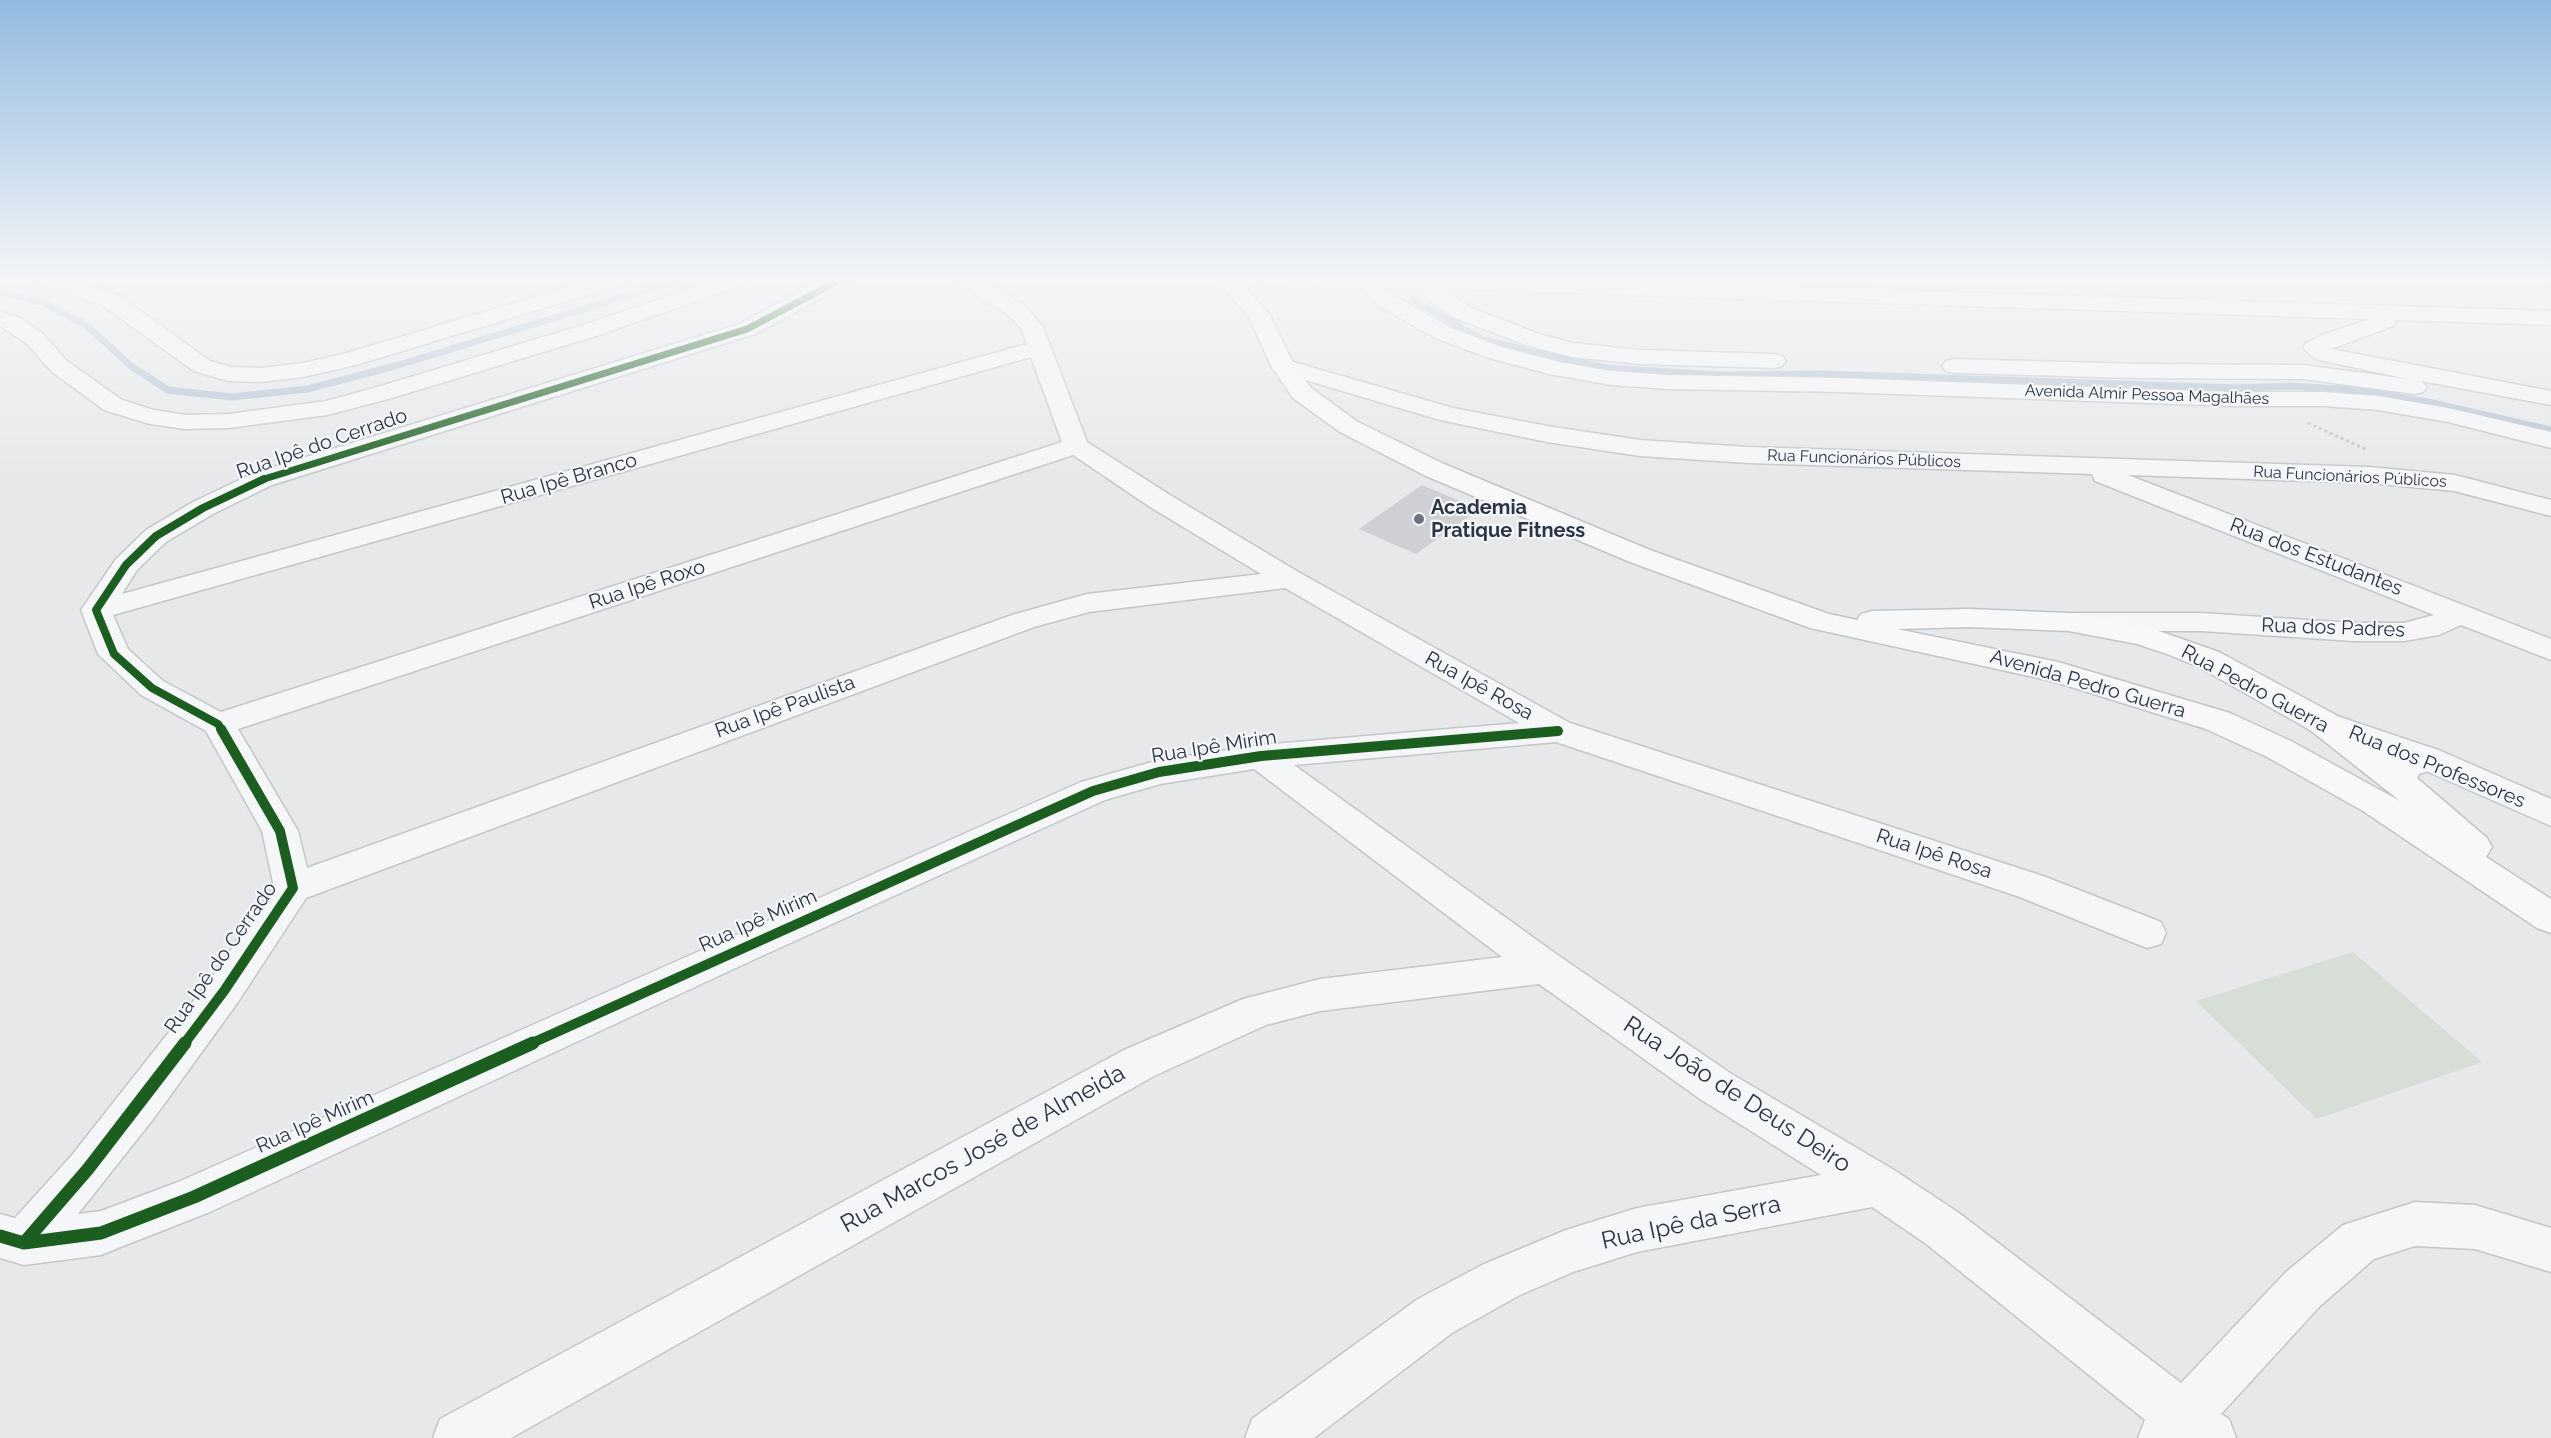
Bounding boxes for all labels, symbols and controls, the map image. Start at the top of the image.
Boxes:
street label: Avenida Almir Pessoa Magalhães [2025,381,2269,409]
street label: Rua Ipê do Cerrado [233,404,411,484]
street label: Rua Funcionários Públicos [1767,446,1961,472]
street label: Rua Ipê Branco [498,448,640,510]
street label: Rua Funcionários Públicos [2253,462,2447,492]
place label: Academia Pratique Fitness [1431,496,1585,543]
marker: Academia Pratique Fitness [1412,512,1426,526]
street label: Rua dos Estudantes [2226,513,2406,601]
street label: Rua Ipê Roxo [586,555,708,615]
street label: Rua dos Padres [2261,614,2405,642]
street label: Rua Pedro Guerra [2177,640,2333,738]
street label: Avenida Pedro Guerra [1987,645,2189,723]
street label: Rua Ipê Rosa [1421,646,1537,726]
street label: Rua Ipê Paulista [712,671,858,743]
street label: Rua dos Professores [2345,721,2529,813]
street label: Rua Ipê Mirim [1150,725,1278,769]
street label: Rua Ipê Rosa [1873,824,1995,884]
street label: Rua Ipê do Cerrado [160,878,282,1038]
street label: Rua Ipê Mirim [695,884,821,958]
street label: Rua João de Deus Deiro [1618,1011,1856,1179]
street label: Rua Marcos José de Almeida [836,1059,1130,1239]
street label: Rua Ipê Mirim [252,1085,378,1159]
street label: Rua Ipê da Serra [1599,1190,1783,1256]

